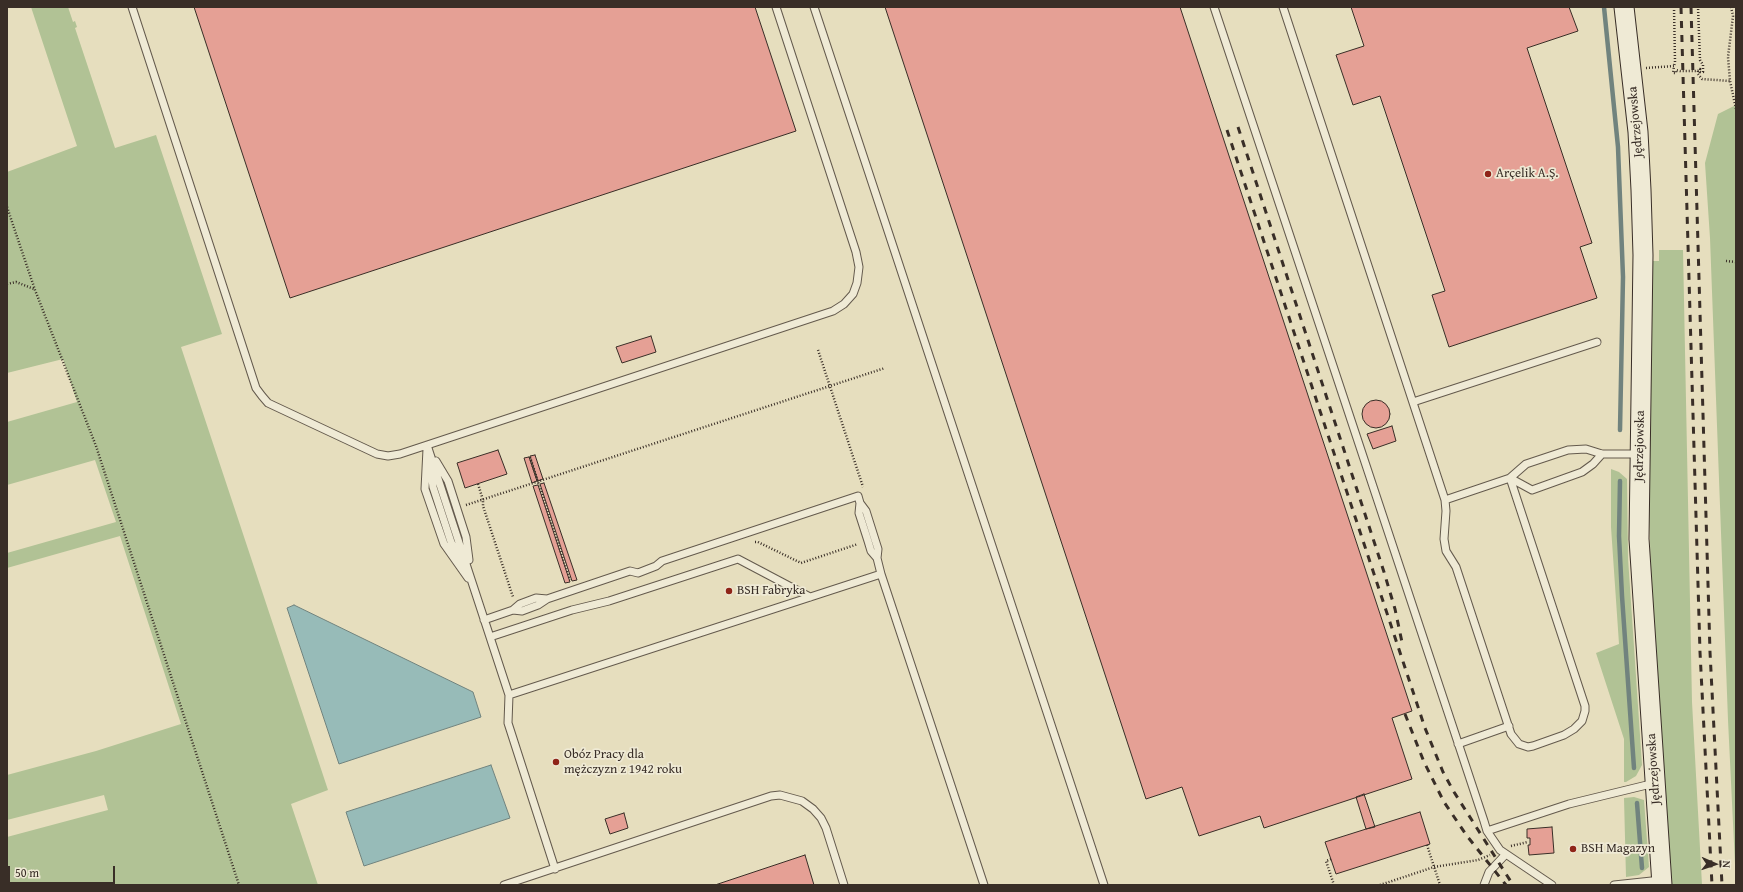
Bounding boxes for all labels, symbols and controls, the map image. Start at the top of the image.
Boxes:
street label: Jędrzejowska [1625,86,1647,158]
place label: Arçelik A.Ş. [1496,166,1558,182]
marker: Arçelik A.Ş. [1483,169,1493,179]
street label: Jędrzejowska [1632,410,1648,482]
place label: BSH Fabryka [737,583,805,599]
marker: BSH Fabryka [724,586,734,596]
street label: Jędrzejowska [1644,733,1664,805]
place label: Obóz Pracy dla mężczyzn z 1942 roku [564,747,682,778]
marker: Obóz Pracy dla mężczyzn z 1942 roku [551,757,561,767]
place label: BSH Magazyn [1581,841,1655,857]
marker: BSH Magazyn [1568,844,1578,854]
north arrow [1695,844,1735,884]
scale bar [10,858,117,884]
text: N [1719,860,1735,868]
text: 50 m [15,864,39,881]

